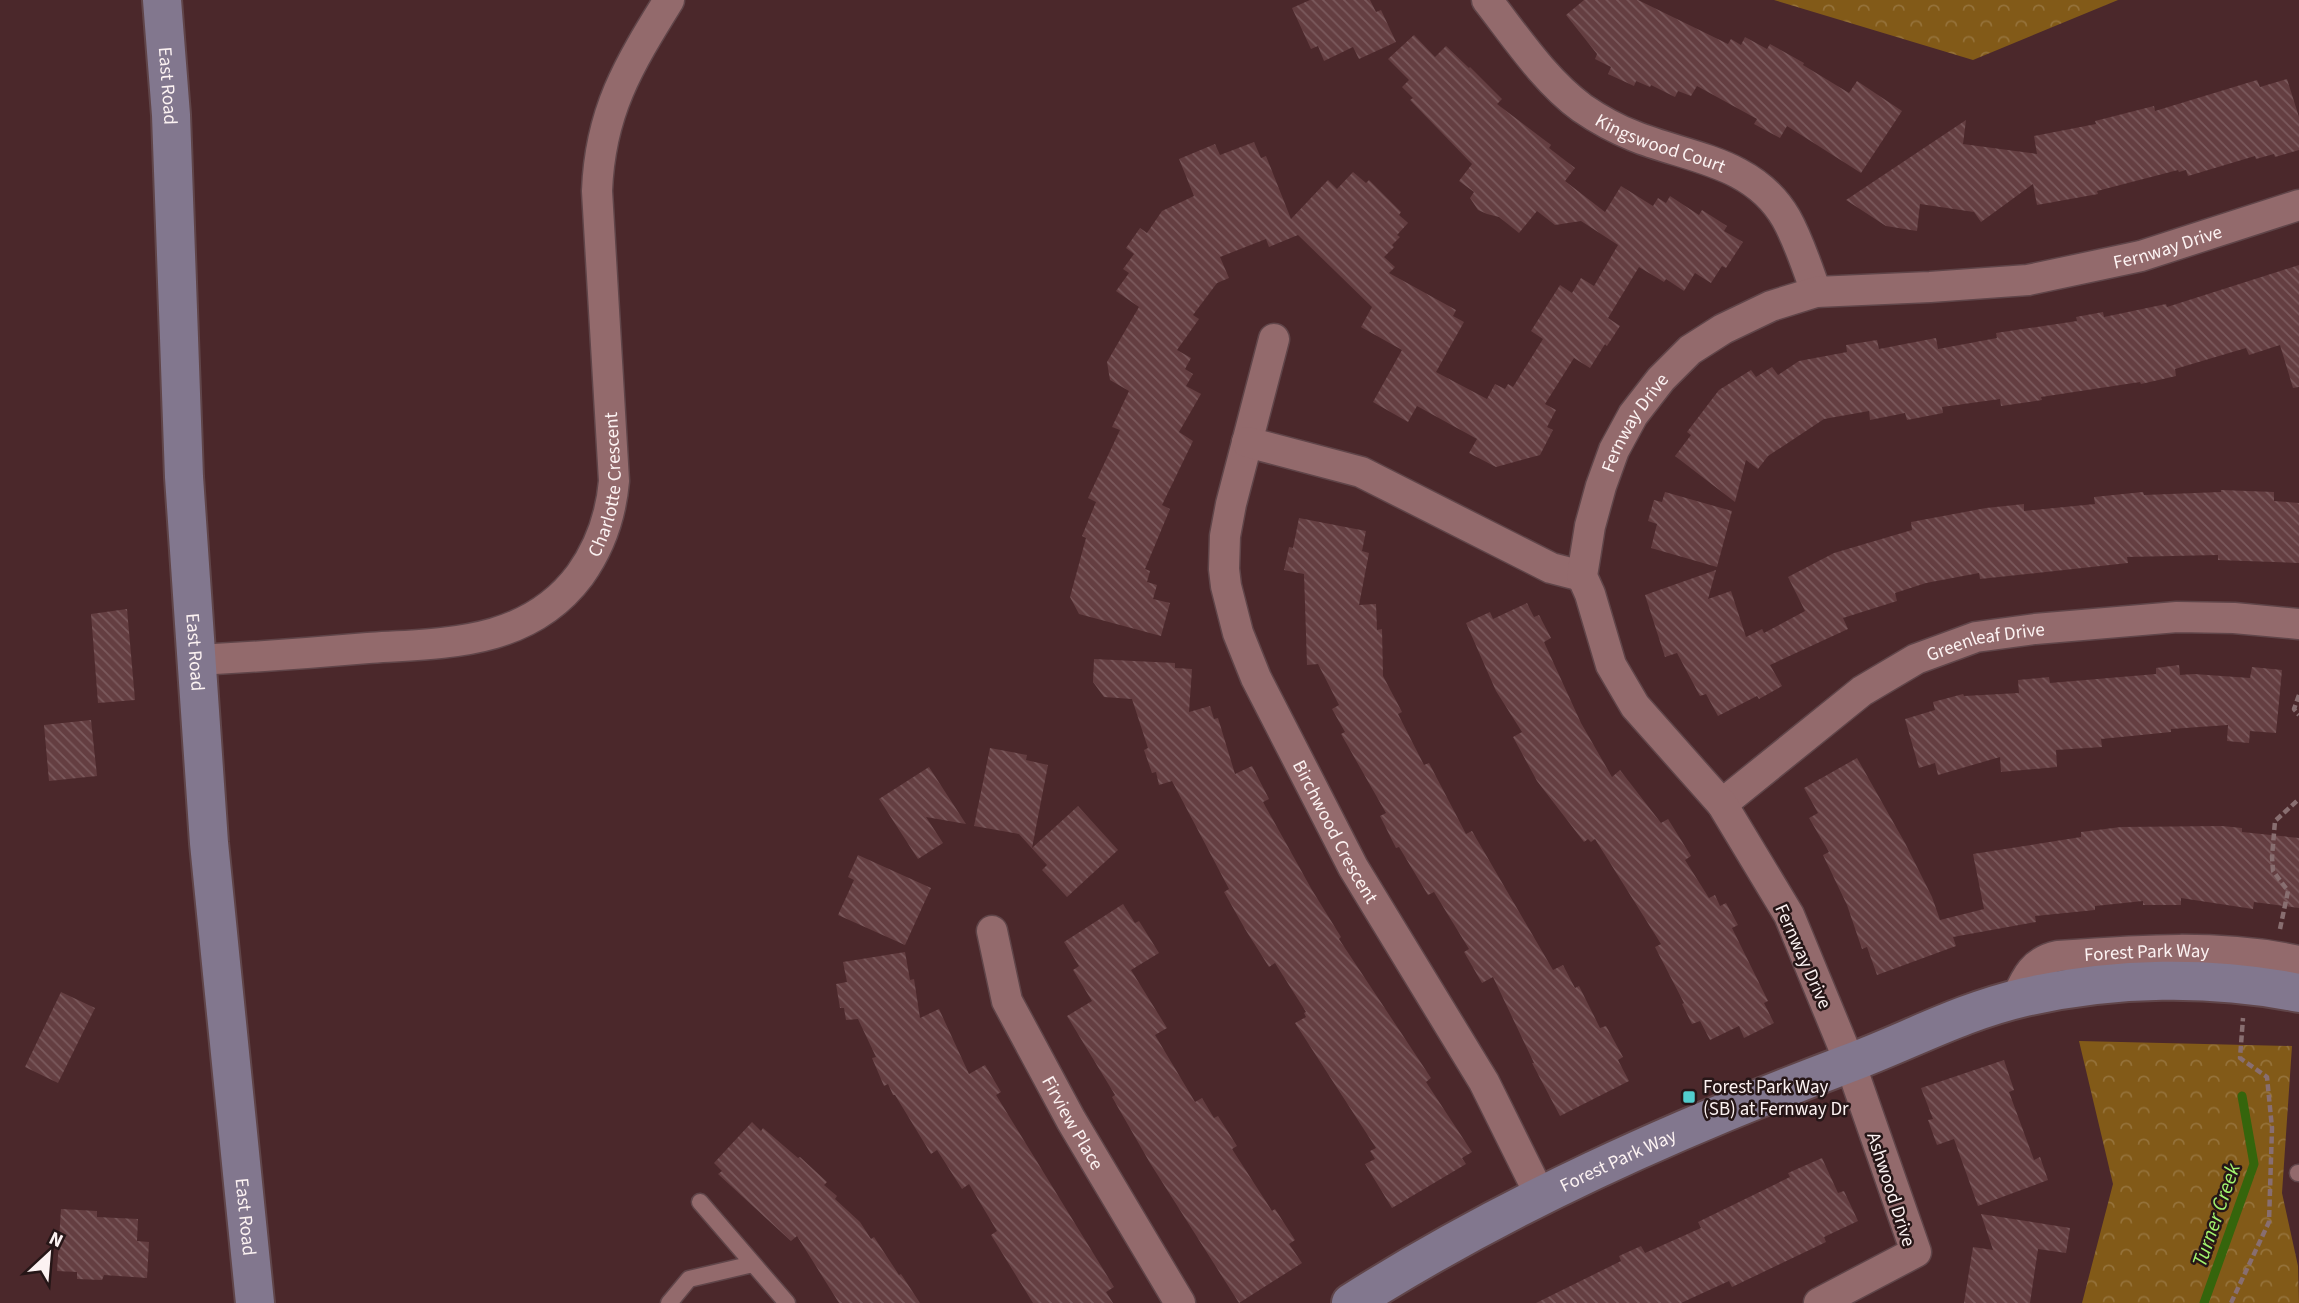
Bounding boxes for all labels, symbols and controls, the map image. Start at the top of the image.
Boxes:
street label: East Road [151,46,183,125]
street label: Kingswood Court [1590,107,1730,181]
street label: Fernway Drive [2111,219,2226,277]
street label: Fernway Drive [1595,368,1676,476]
street label: Charlotte Crescent [582,411,629,562]
street label: East Road [178,612,211,692]
street label: Greenleaf Drive [1923,616,2046,669]
street label: Birchwood Crescent [1285,756,1384,909]
street label: Fernway Drive [1767,900,1838,1013]
street label: Forest Park Way [2083,938,2210,969]
street label: Firview Place [1035,1071,1110,1175]
place label: Forest Park Way (SB) at Fernway Dr [1703,1074,1849,1123]
marker: Forest Park Way (SB) at Fernway Dr [1681,1089,1697,1105]
street label: Forest Park Way [1556,1123,1681,1200]
street label: Ashwood Drive [1859,1129,1922,1250]
water label: Turner Creek [2184,1158,2248,1271]
street label: East Road [228,1177,262,1257]
north arrow [14,1219,84,1289]
text: N [44,1225,67,1255]

